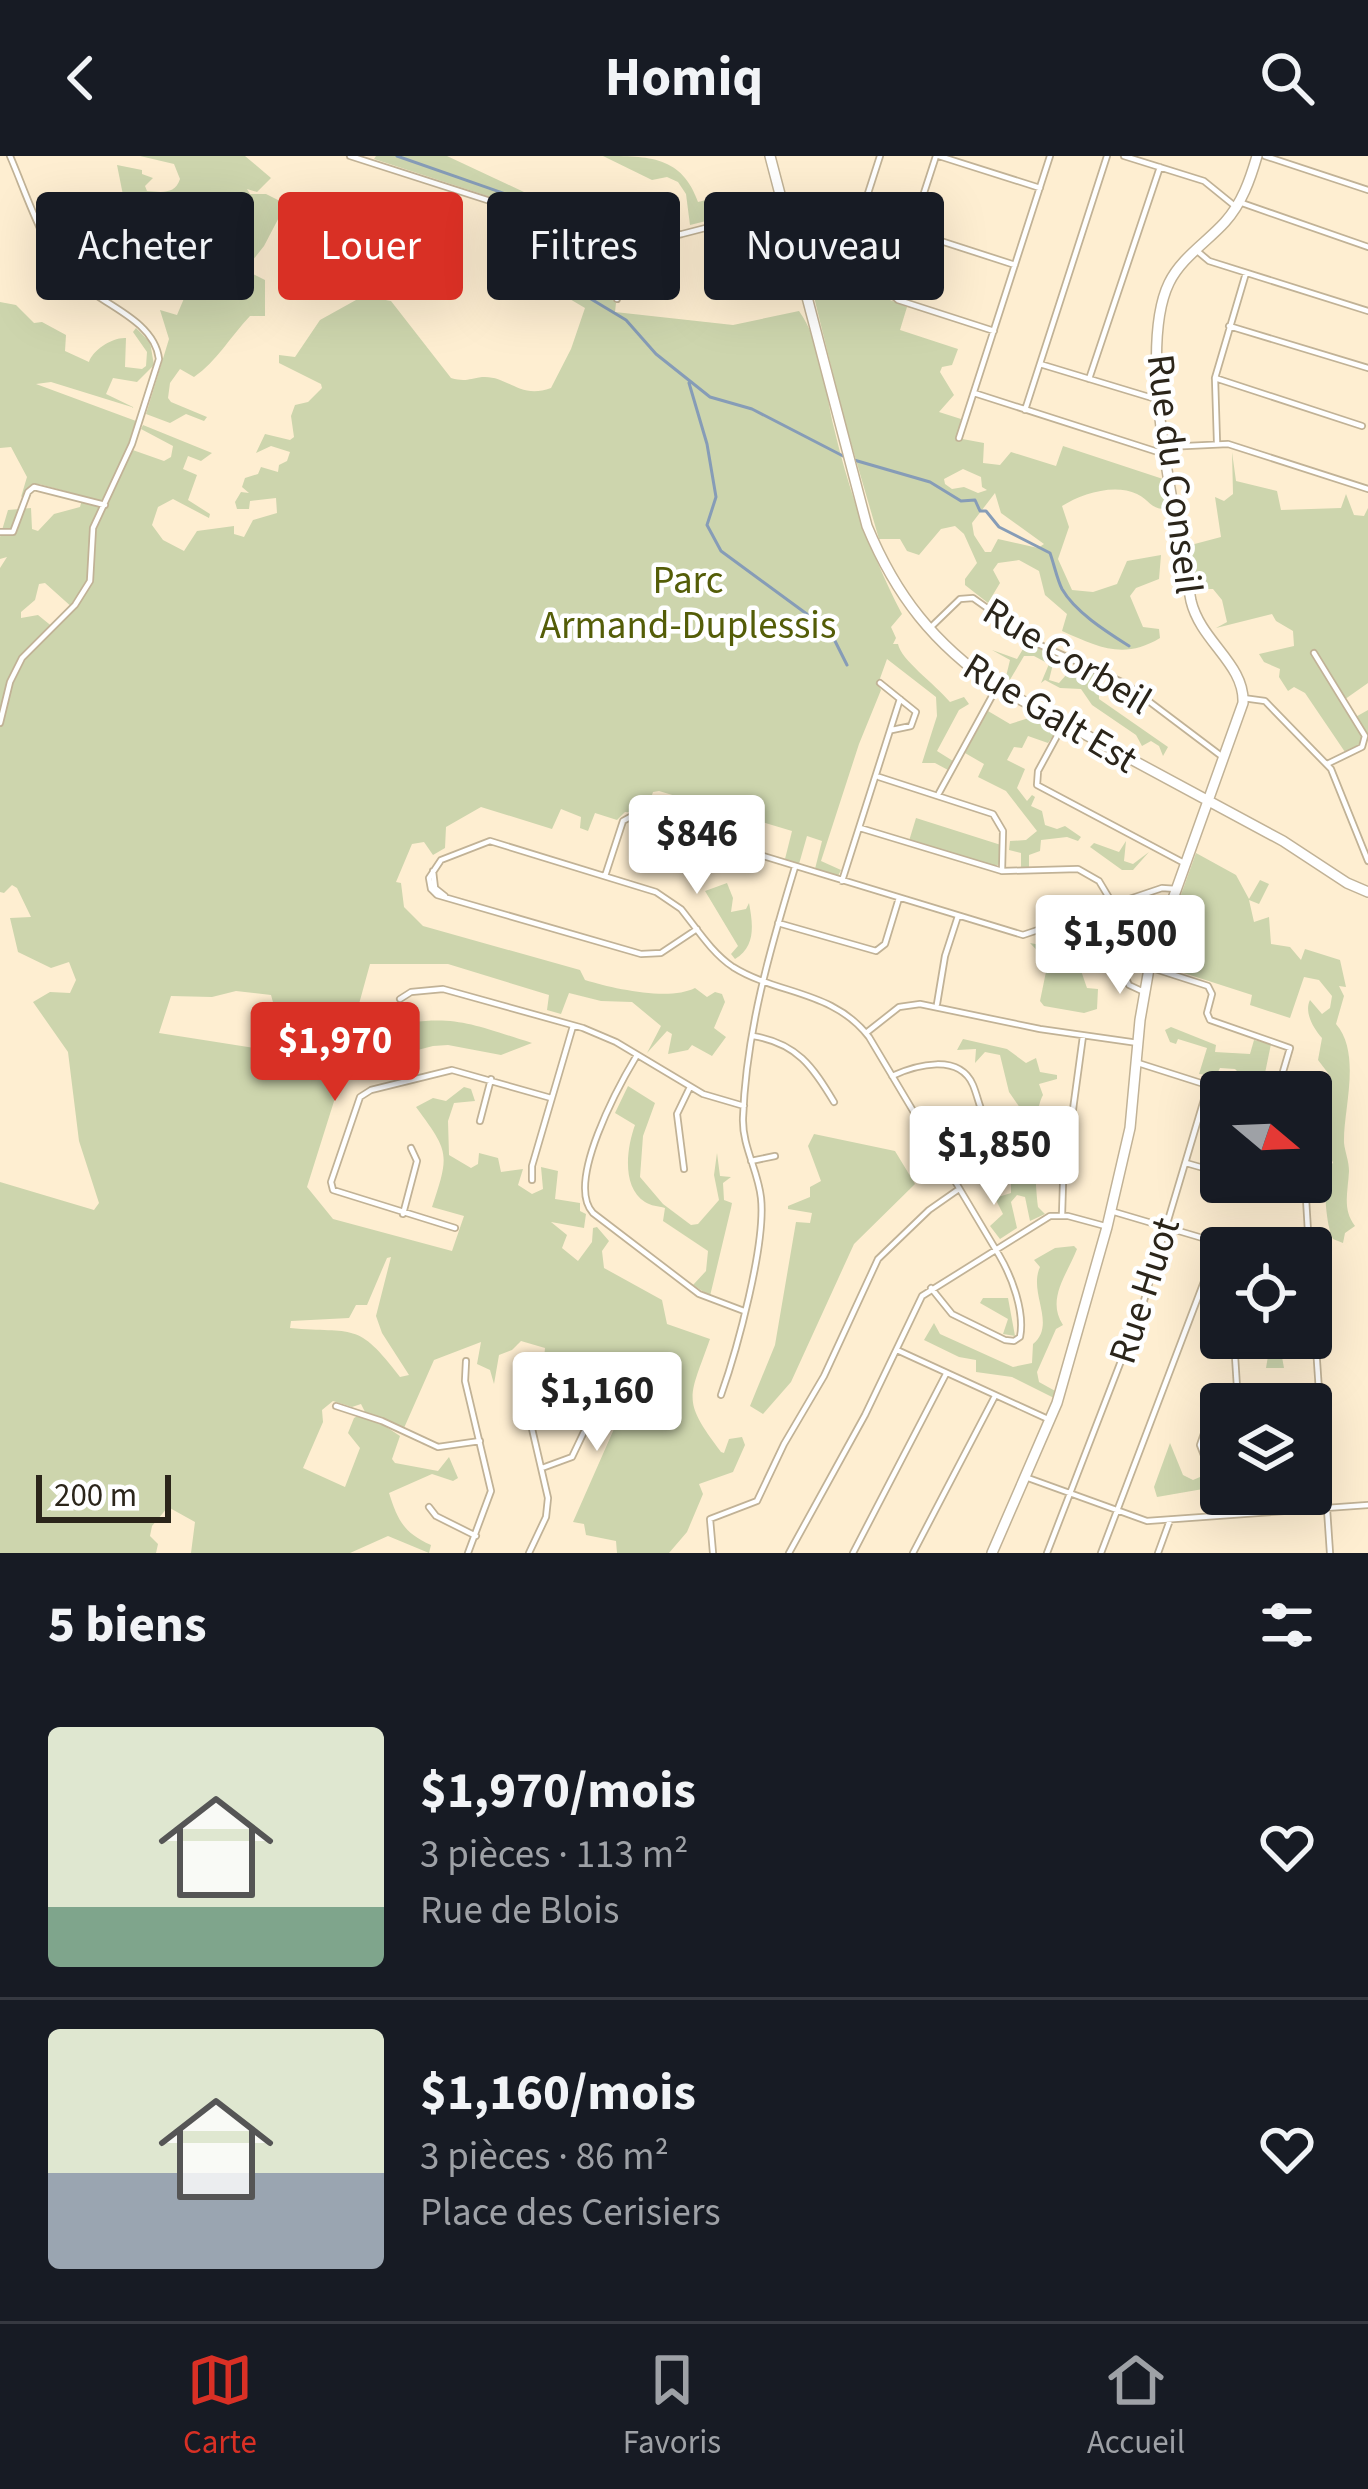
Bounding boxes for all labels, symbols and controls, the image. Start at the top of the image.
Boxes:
text: Homiq [605,40,763,117]
icon: back [48,45,114,111]
icon: search [1254,45,1320,111]
chip: Acheter [36,192,254,300]
chip: Louer [278,192,463,300]
chip: Filtres [487,192,680,300]
chip: Nouveau [704,192,944,300]
street label: Rue du Conseil [1132,351,1217,597]
park label: Parc Armand-Duplessis [540,553,836,654]
street label: Rue Corbeil [972,584,1162,729]
street label: Rue Galt Est [952,640,1148,788]
pin: $846 [626,795,768,897]
text: $846 [656,806,738,862]
pin: $1,500 [1022,895,1218,997]
text: $1,500 [1063,906,1177,962]
pin: $1,970 [237,1002,433,1104]
text: $1,970 [278,1013,392,1069]
north arrow [1200,1071,1332,1203]
map controls [1200,1071,1332,1515]
pin: $1,850 [896,1106,1092,1208]
text: $1,850 [937,1117,1051,1173]
street label: Rue Huot [1095,1210,1195,1371]
button: locate [1200,1227,1332,1359]
pin: $1,160 [499,1352,695,1454]
text: $1,160 [540,1363,654,1419]
button: layers [1200,1383,1332,1515]
scale bar [36,1469,171,1522]
text: 200 m [54,1472,137,1519]
text: 5 biens [48,1589,207,1661]
icon: filters [1254,1592,1320,1658]
text: $1,970/mois [420,1755,696,1827]
icon: home [144,1775,288,1919]
icon: heart [1254,1814,1320,1880]
text: 3 pièces · 113 m² [420,1827,688,1883]
text: Rue de Blois [420,1883,619,1939]
text: $1,160/mois [420,2057,696,2129]
icon: home [144,2077,288,2221]
icon: heart [1254,2116,1320,2182]
text: 3 pièces · 86 m² [420,2129,669,2185]
text: Place des Cerisiers [420,2185,721,2241]
tab: Carte [183,2347,257,2466]
tab: Favoris [623,2347,721,2466]
tab: Accueil [1087,2347,1185,2466]

